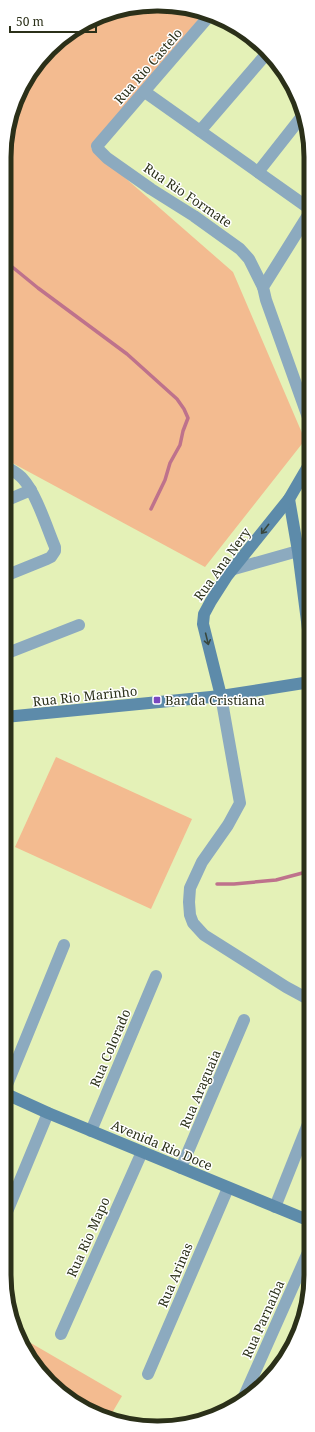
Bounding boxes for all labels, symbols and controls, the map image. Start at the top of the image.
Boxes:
scale bar [10,8,96,34]
text: 50 m [16,13,44,30]
street label: Rua Rio Castelo [110,24,186,108]
street label: Rua Rio Formate [140,159,236,231]
street label: Rua Ana Nery [189,523,255,604]
one-way arrow [260,524,269,535]
one-way arrow [204,632,211,645]
street label: Rua Rio Marinho [32,682,138,710]
place label: Bar da Cristiana [165,691,265,709]
marker: Bar da Cristiana [152,695,162,705]
street label: Rua Colorado [85,1006,135,1090]
street label: Rua Araguaia [175,1047,225,1131]
street label: Avenida Rio Doce [109,1116,215,1174]
street label: Rua Rio Mapo [62,1194,114,1280]
street label: Rua Arinas [153,1240,197,1310]
street label: Rua Parnaíba [238,1277,288,1361]

